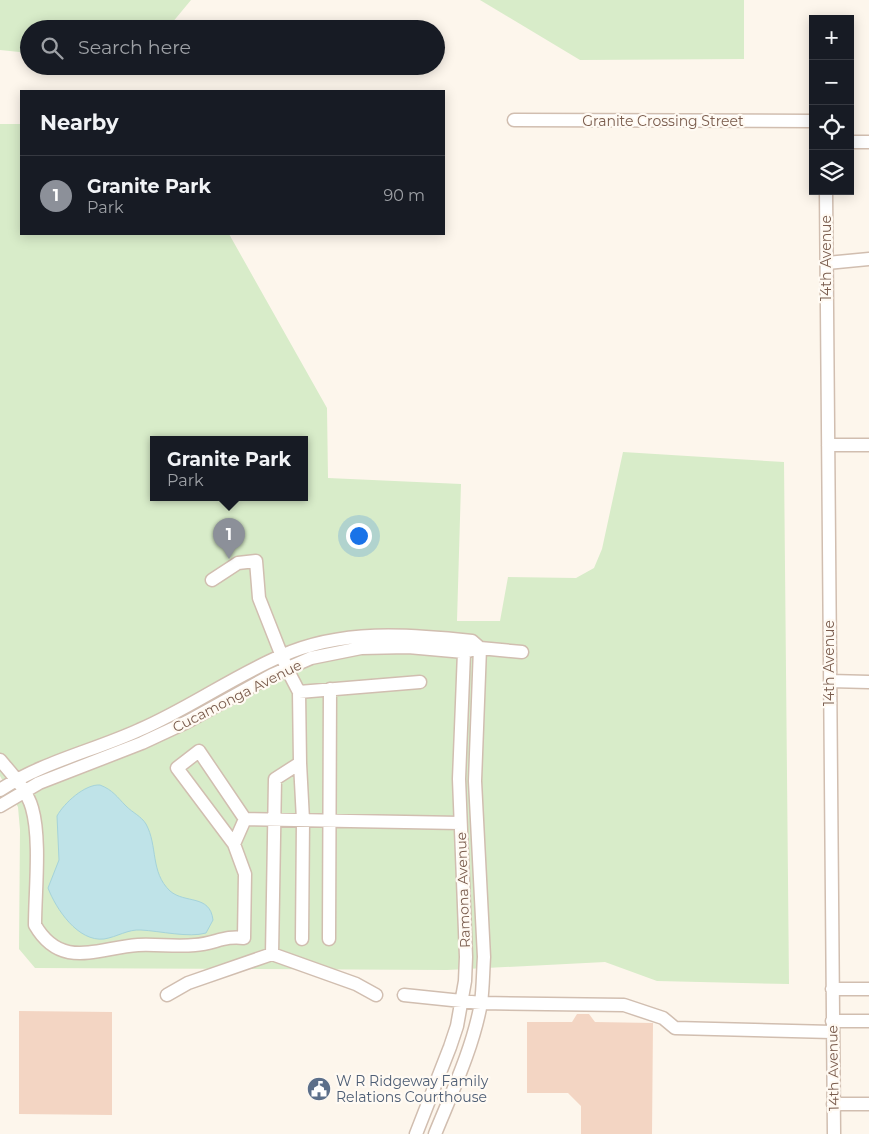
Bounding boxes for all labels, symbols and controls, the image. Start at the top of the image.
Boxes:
map controls [809,15,854,195]
button: + [809,15,854,60]
search box [20,20,445,75]
icon: search [38,34,66,62]
text: Search here [78,36,191,59]
button: − [809,60,854,105]
button: locate [809,105,854,150]
text: Nearby [40,110,119,135]
street label: Granite Crossing Street [582,112,744,130]
button: layers [809,150,854,195]
text: Granite Park [87,175,211,198]
text: 1 [53,186,59,205]
text: 90 m [383,186,425,205]
text: Park [87,198,124,217]
street label: 14th Avenue [817,215,835,301]
popup [150,436,308,501]
text: Granite Park [167,448,291,471]
text: Park [167,471,204,490]
pin: 1 [213,518,245,559]
your location [346,523,372,549]
street label: 14th Avenue [820,620,838,706]
street label: Cucamonga Avenue [169,656,305,736]
street label: Ramona Avenue [452,832,474,948]
street label: 14th Avenue [823,1025,843,1111]
place label: W R Ridgeway Family Relations Courthouse [336,1072,489,1106]
public building icon: W R Ridgeway Family Relations Courthouse [306,1076,332,1102]

